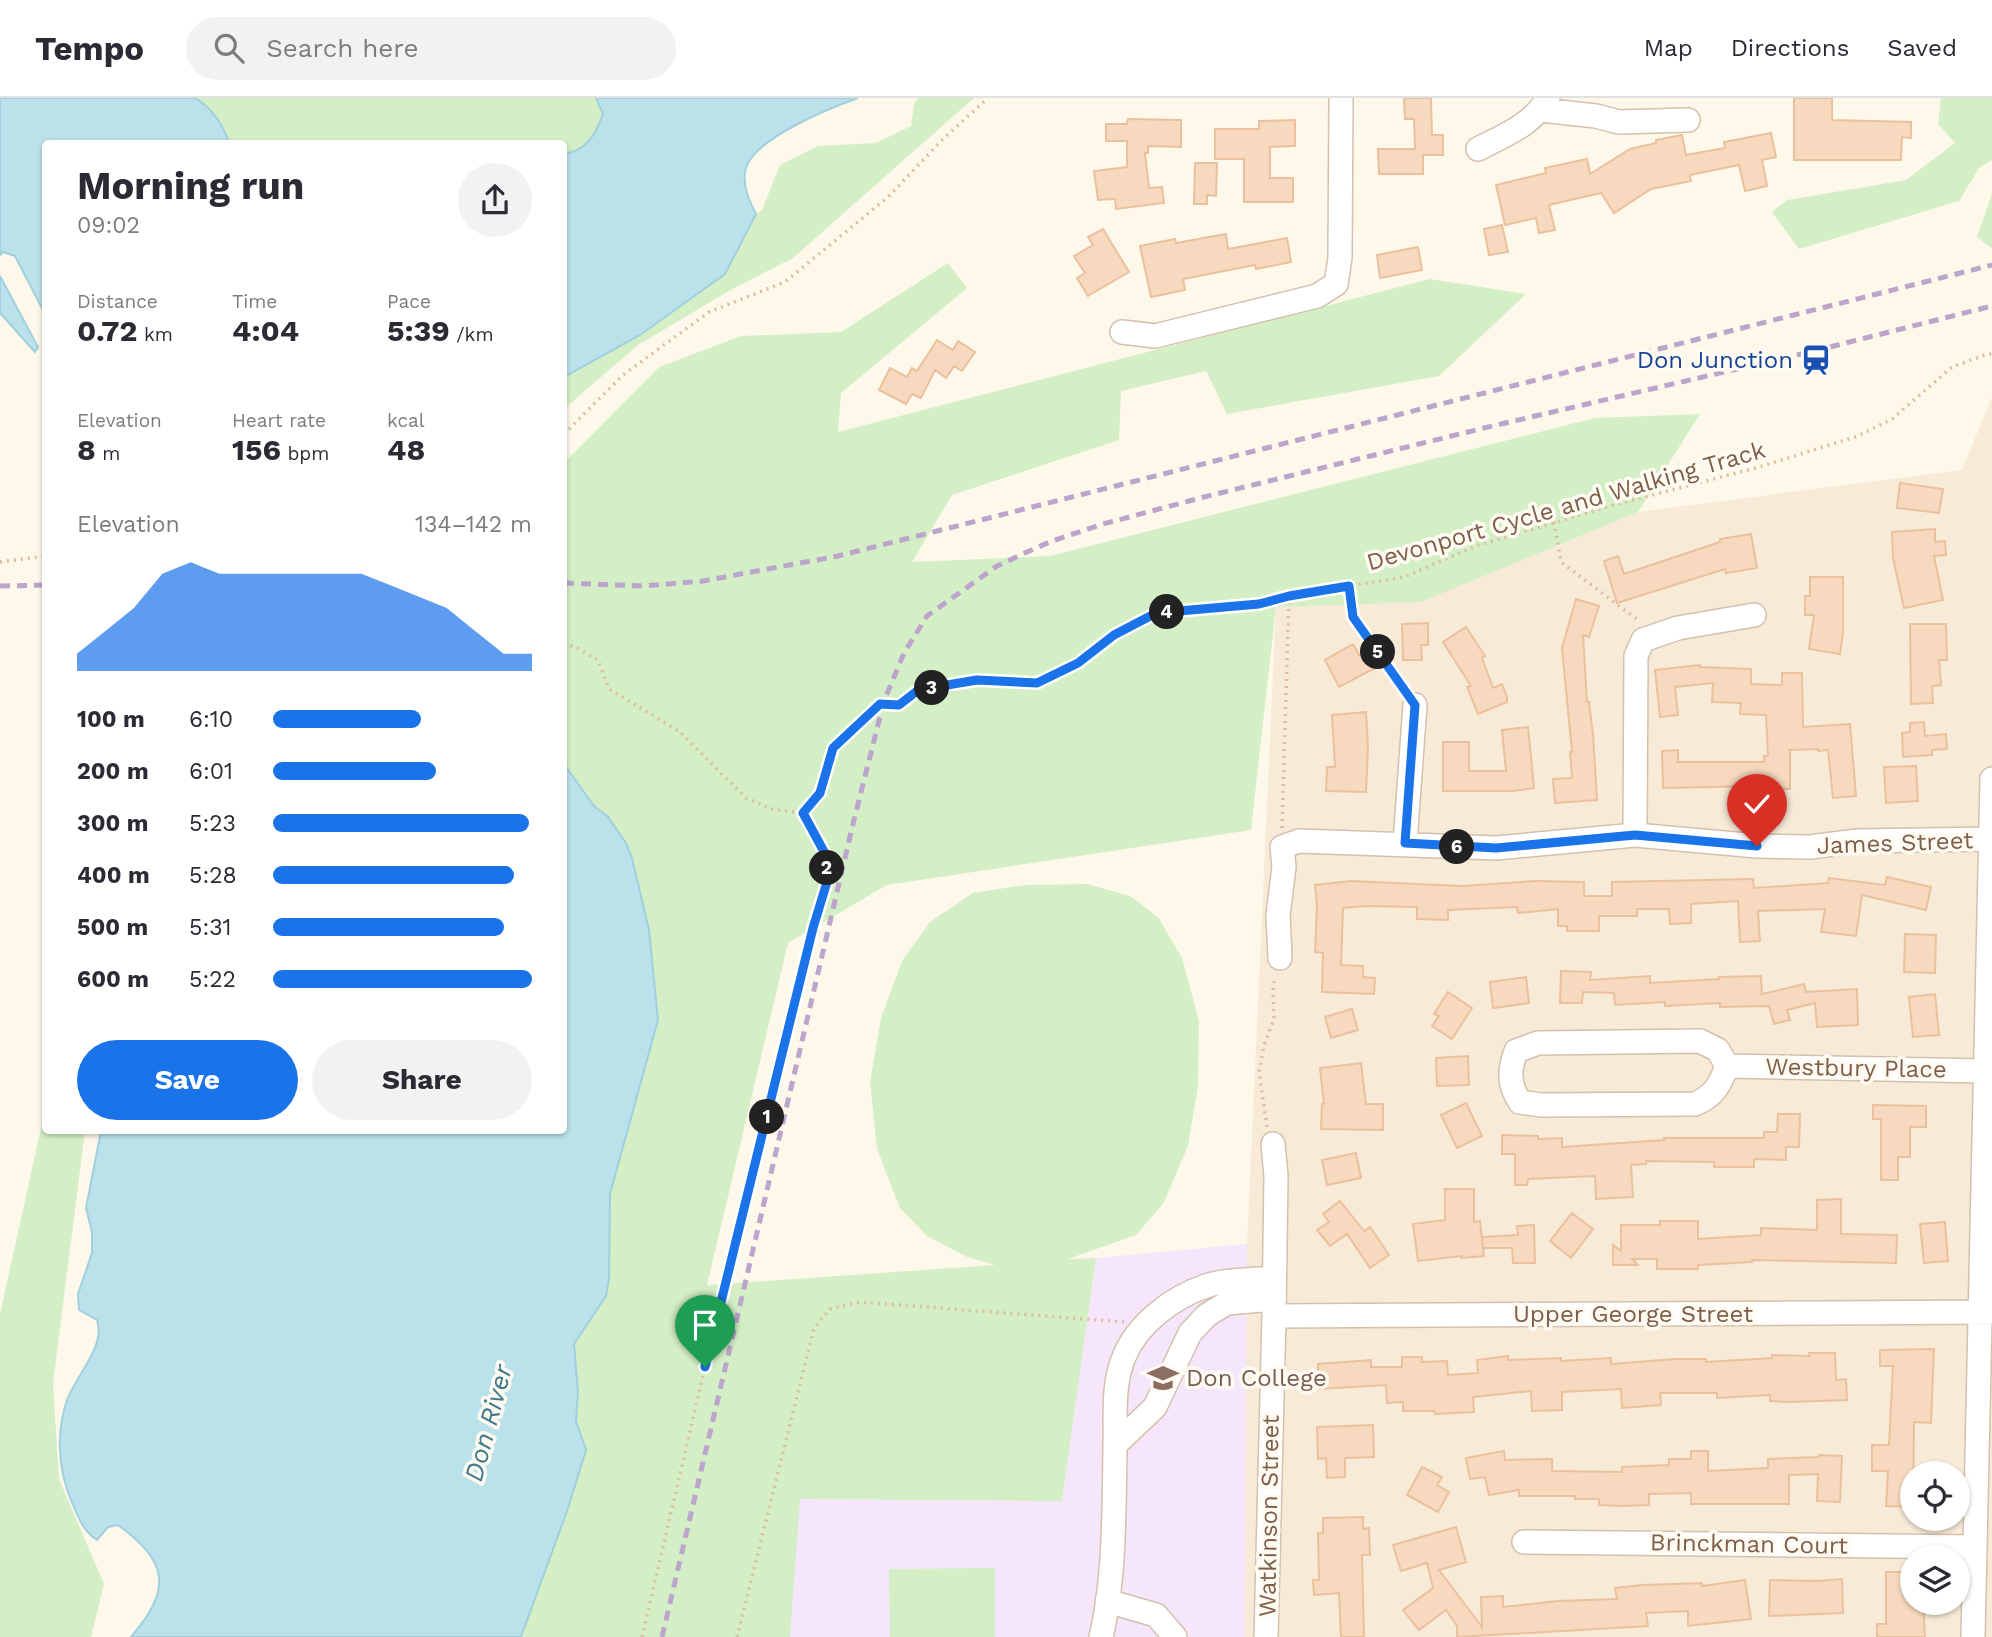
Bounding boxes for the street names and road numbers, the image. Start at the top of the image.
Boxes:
street label: Devonport Cycle and Walking Track [1364,435,1769,576]
street label: James Street [1816,826,1974,860]
street label: Westbury Place [1765,1052,1947,1084]
street label: Upper George Street [1513,1300,1753,1328]
street label: Watkinson Street [1253,1415,1285,1617]
street label: Brinckman Court [1650,1528,1848,1560]

